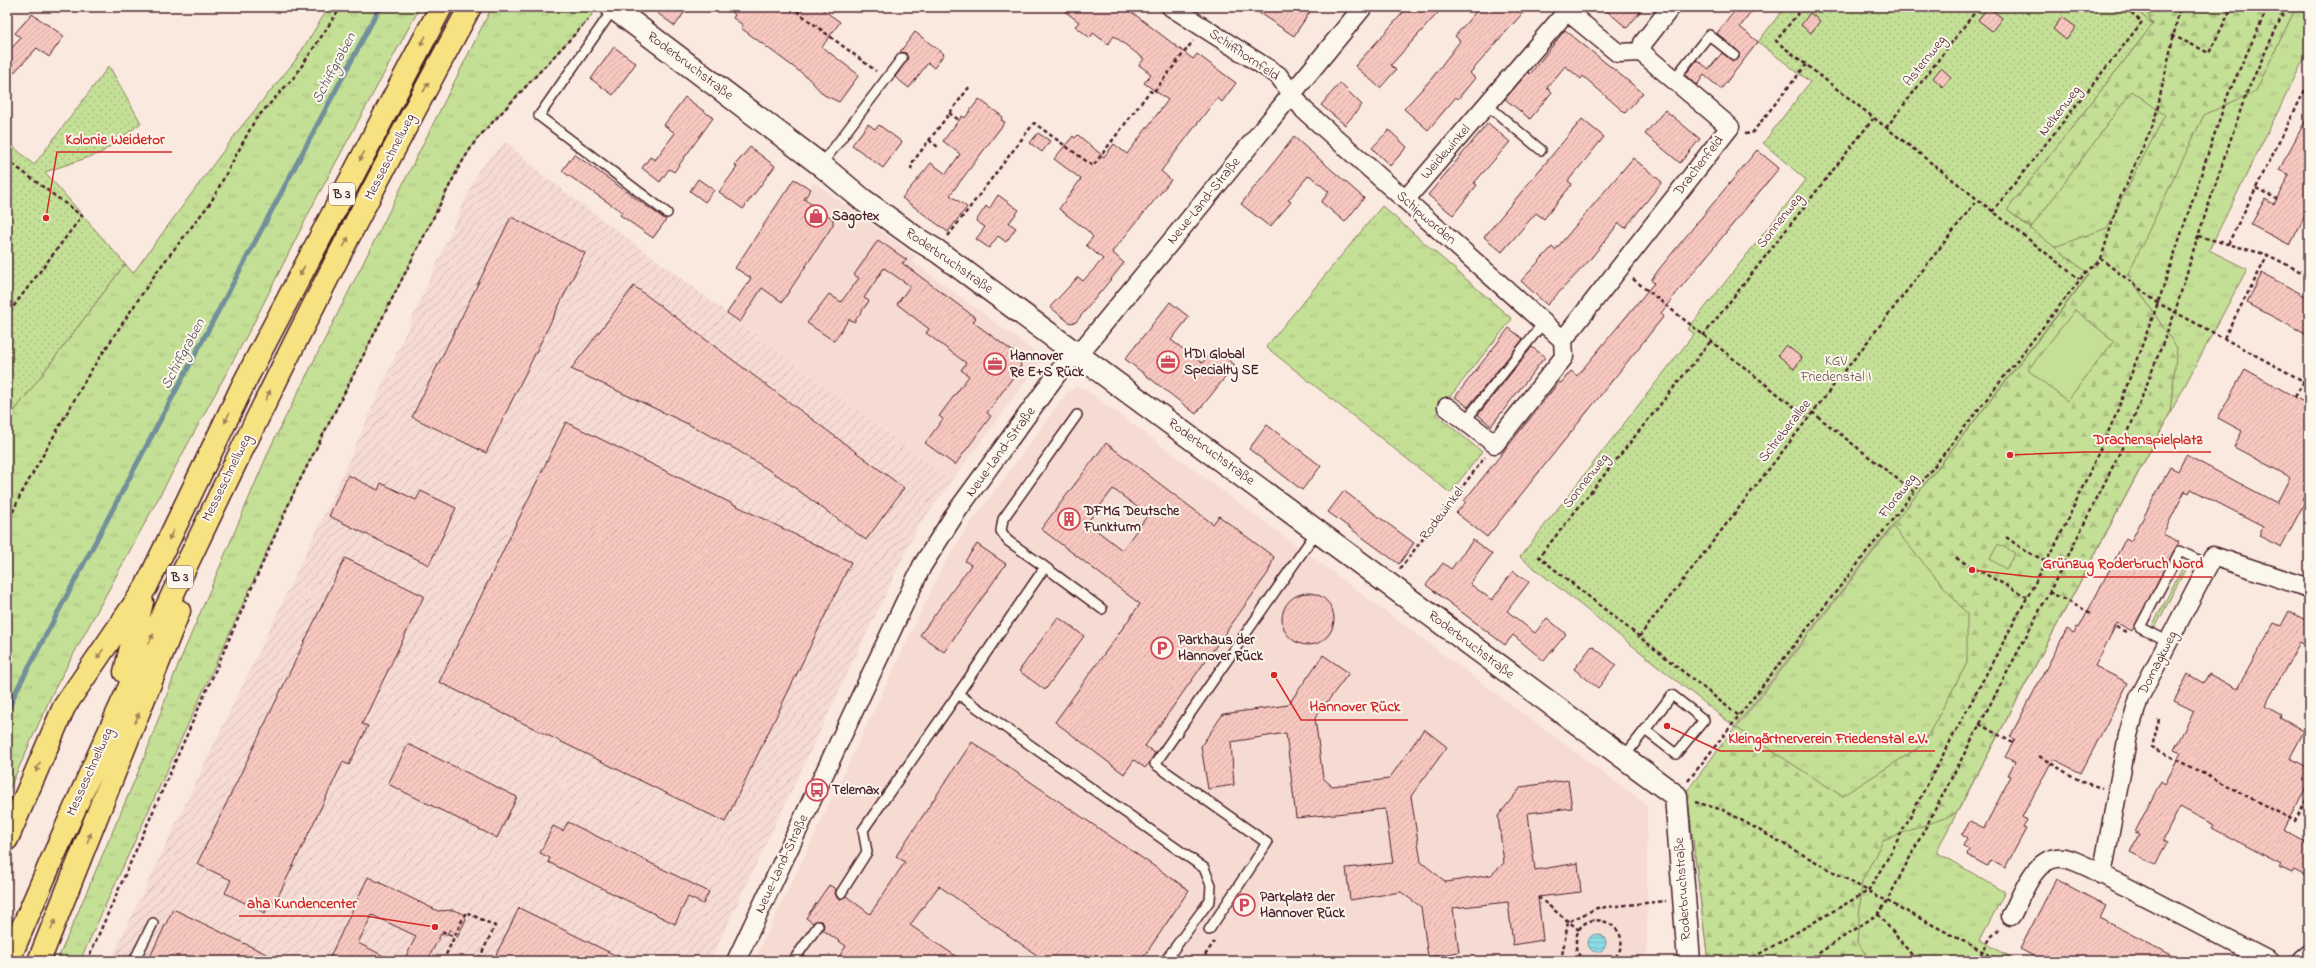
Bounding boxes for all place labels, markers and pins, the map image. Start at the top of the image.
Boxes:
callout: Kolonie Weidetor [57,125,172,152]
shop icon: Sagotex [803,203,829,229]
place label: Sagotex [832,206,880,229]
place label: HDI Global Specialty SE [1184,344,1259,383]
place label: Hannover Re E+S Rück [1009,346,1085,383]
office icon: HDI Global Specialty SE [1155,349,1181,375]
office icon: Hannover Re E+S Rück [982,351,1008,377]
callout: Drachenspielplatz [2085,425,2211,452]
place label: DFMG Deutsche Funkturm [1083,501,1180,538]
building icon: DFMG Deutsche Funkturm [1056,506,1082,532]
callout: Grünzug Roderbruch Nord [2035,550,2212,577]
place label: Parkhaus der Hannover Rück [1178,630,1264,667]
parking icon: Parkhaus der Hannover Rück [1149,635,1175,661]
callout: Hannover Rück [1301,693,1408,720]
callout: Kleingärtnerverein Friedenstal e.V. [1720,724,1935,751]
bus stop icon: Telemax [804,777,830,803]
place label: Telemax [832,780,880,801]
place label: Parkplatz der Hannover Rück [1260,887,1346,924]
callout: aha Kundencenter [239,889,365,916]
parking icon: Parkplatz der Hannover Rück [1231,892,1257,918]

